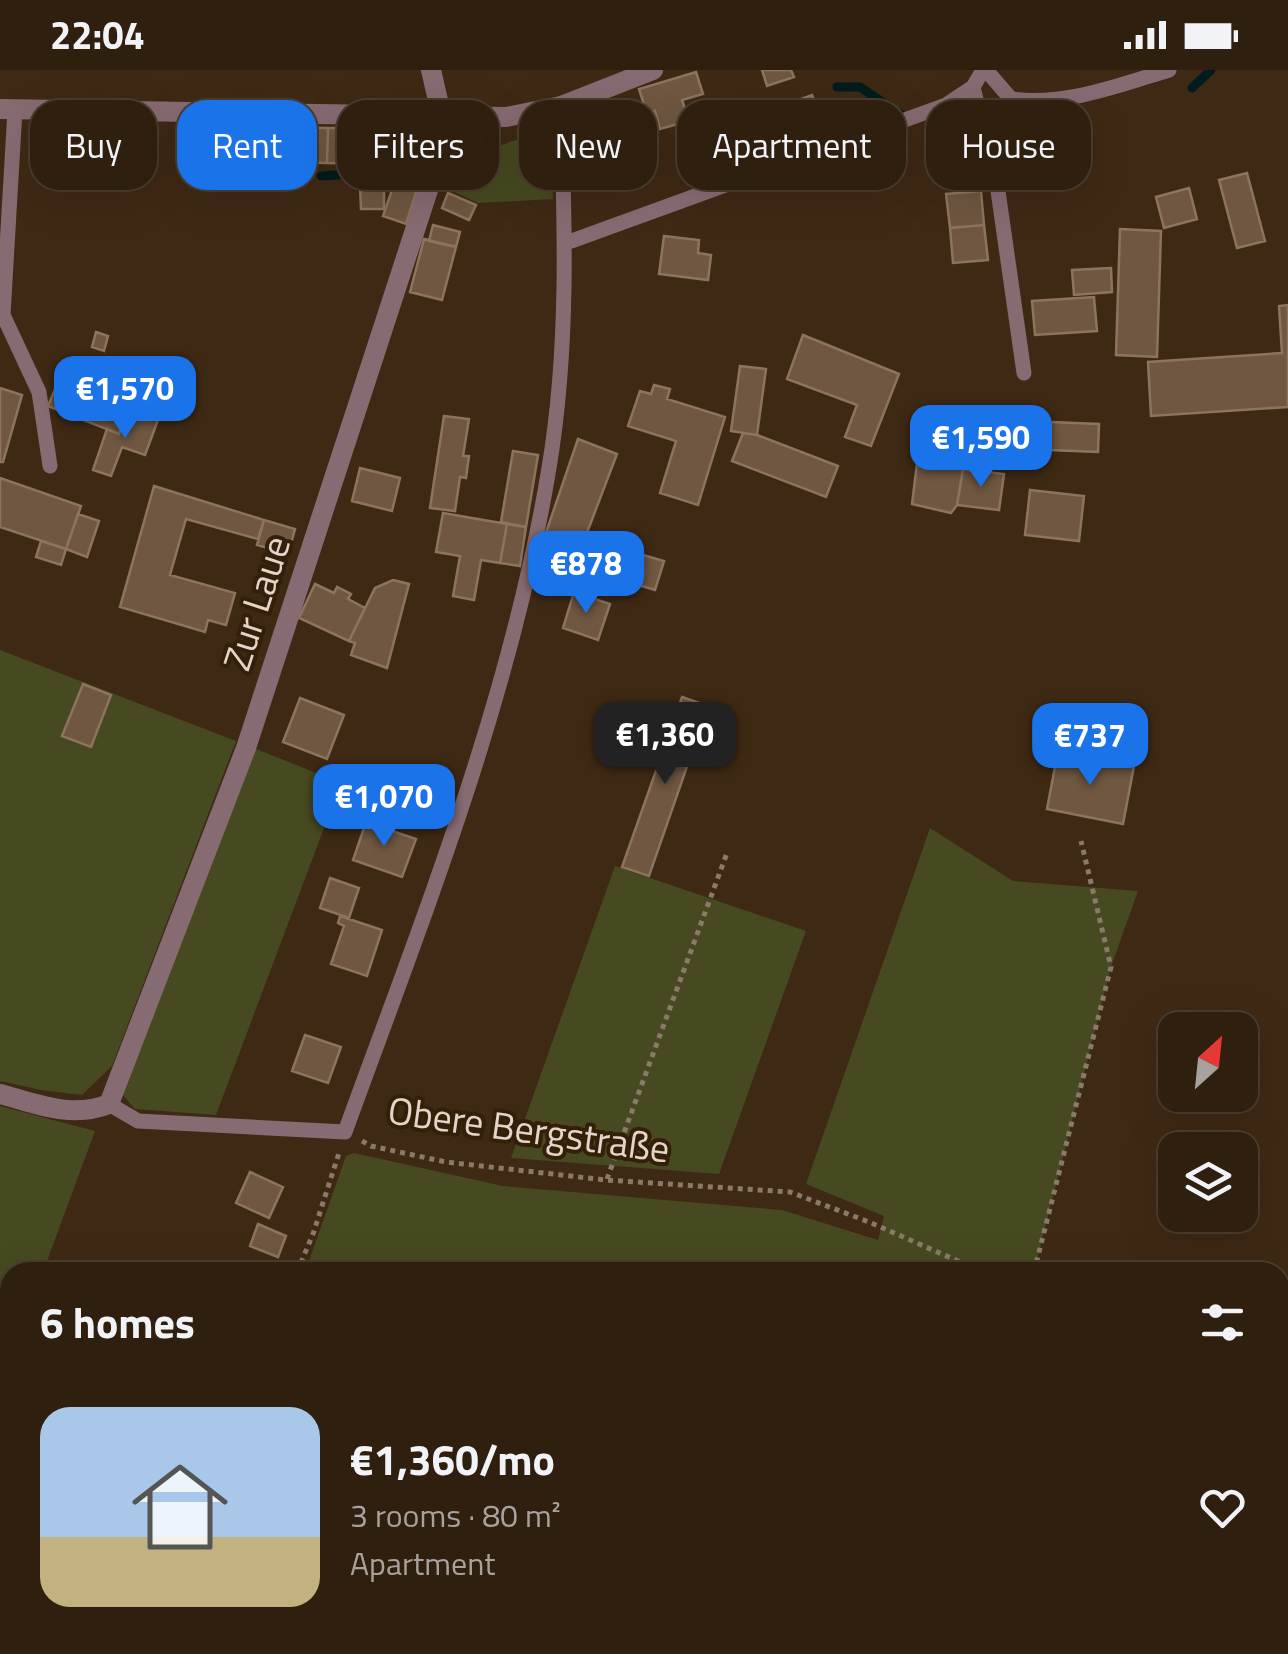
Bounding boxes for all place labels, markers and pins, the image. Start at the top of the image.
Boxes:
pin: €1,570 [44,356,206,441]
pin: €1,590 [900,405,1062,490]
pin: €878 [527,531,645,616]
pin: €1,360 [584,702,746,787]
pin: €737 [1031,703,1149,788]
pin: €1,070 [303,764,465,849]

